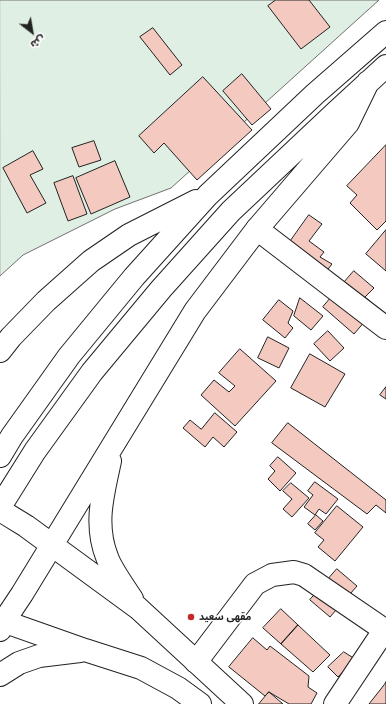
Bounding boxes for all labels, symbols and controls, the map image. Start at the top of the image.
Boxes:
north arrow [12,12,52,52]
text: ش [29,33,48,51]
place label: مقهى سعيد [199,611,251,623]
marker: مقهى سعيد [186,612,196,622]

